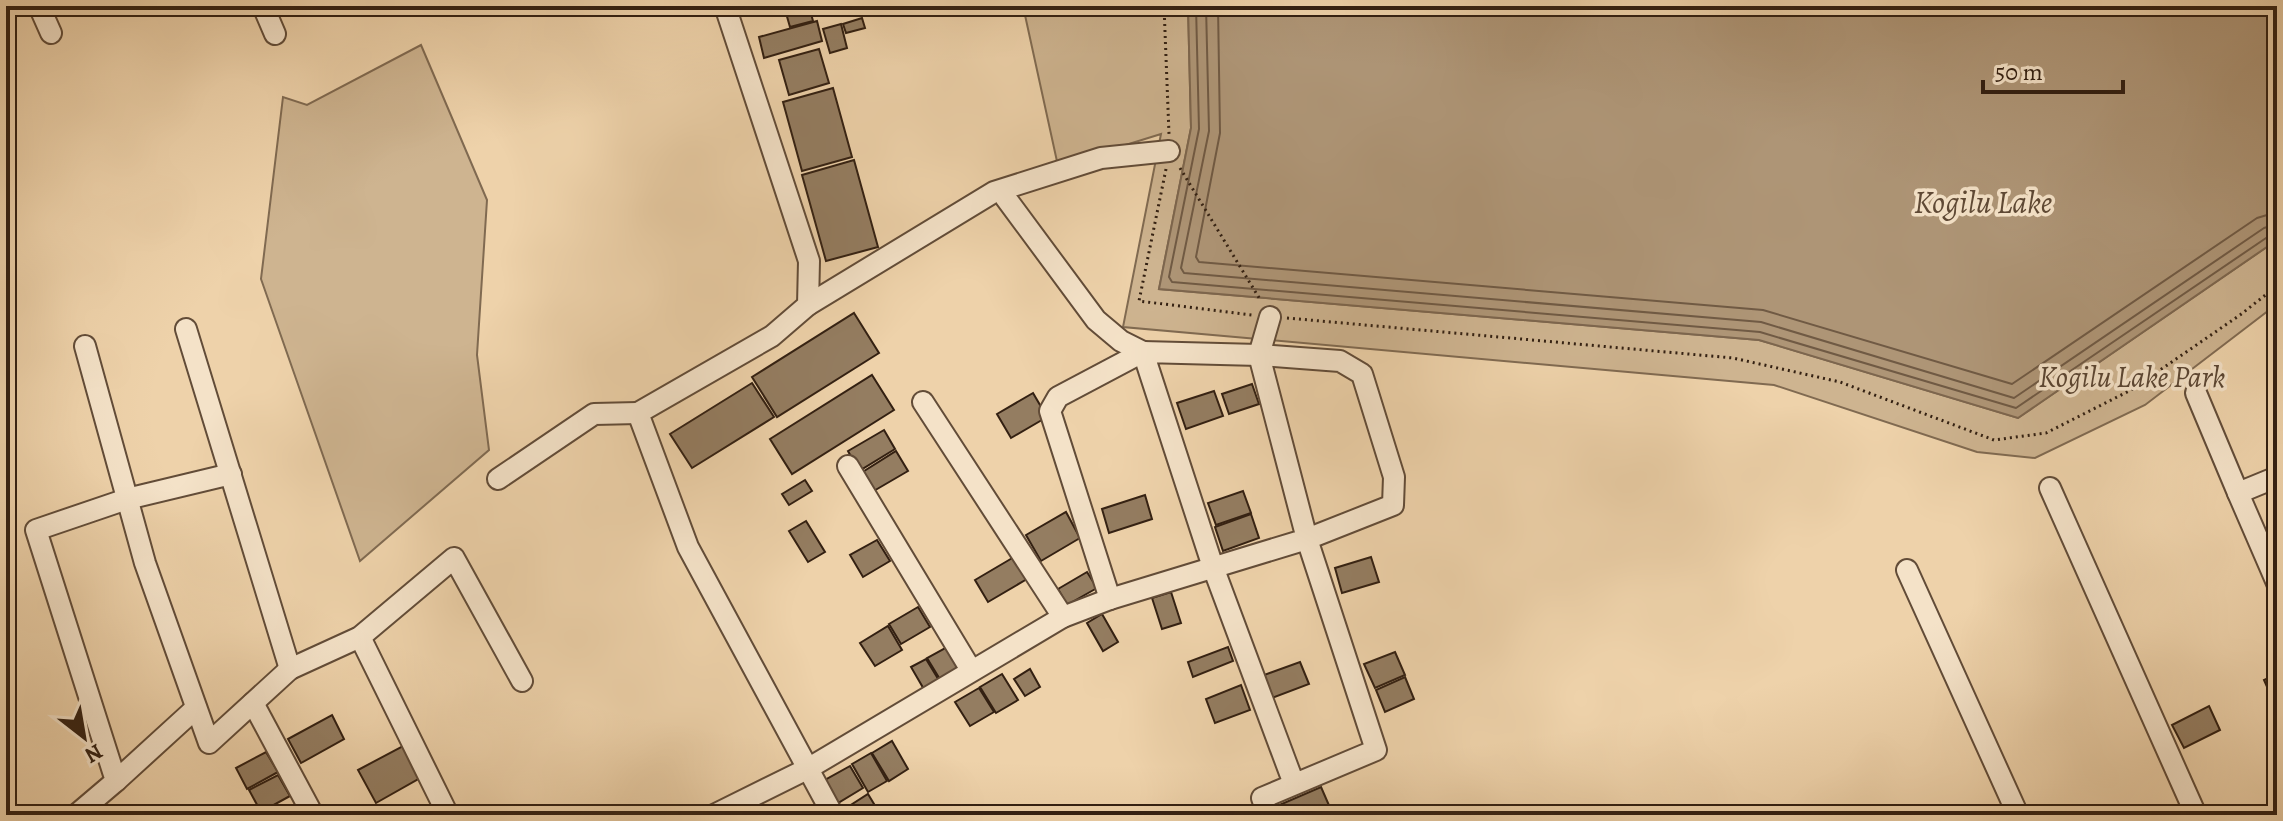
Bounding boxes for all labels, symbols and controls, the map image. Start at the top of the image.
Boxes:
scale bar [1983,44,2123,94]
text: 50 m [1995,56,2043,88]
water label: Kogilu Lake [1914,180,2052,224]
park label: Kogilu Lake Park [2039,357,2225,397]
north arrow [44,697,124,777]
text: N [79,736,108,770]

